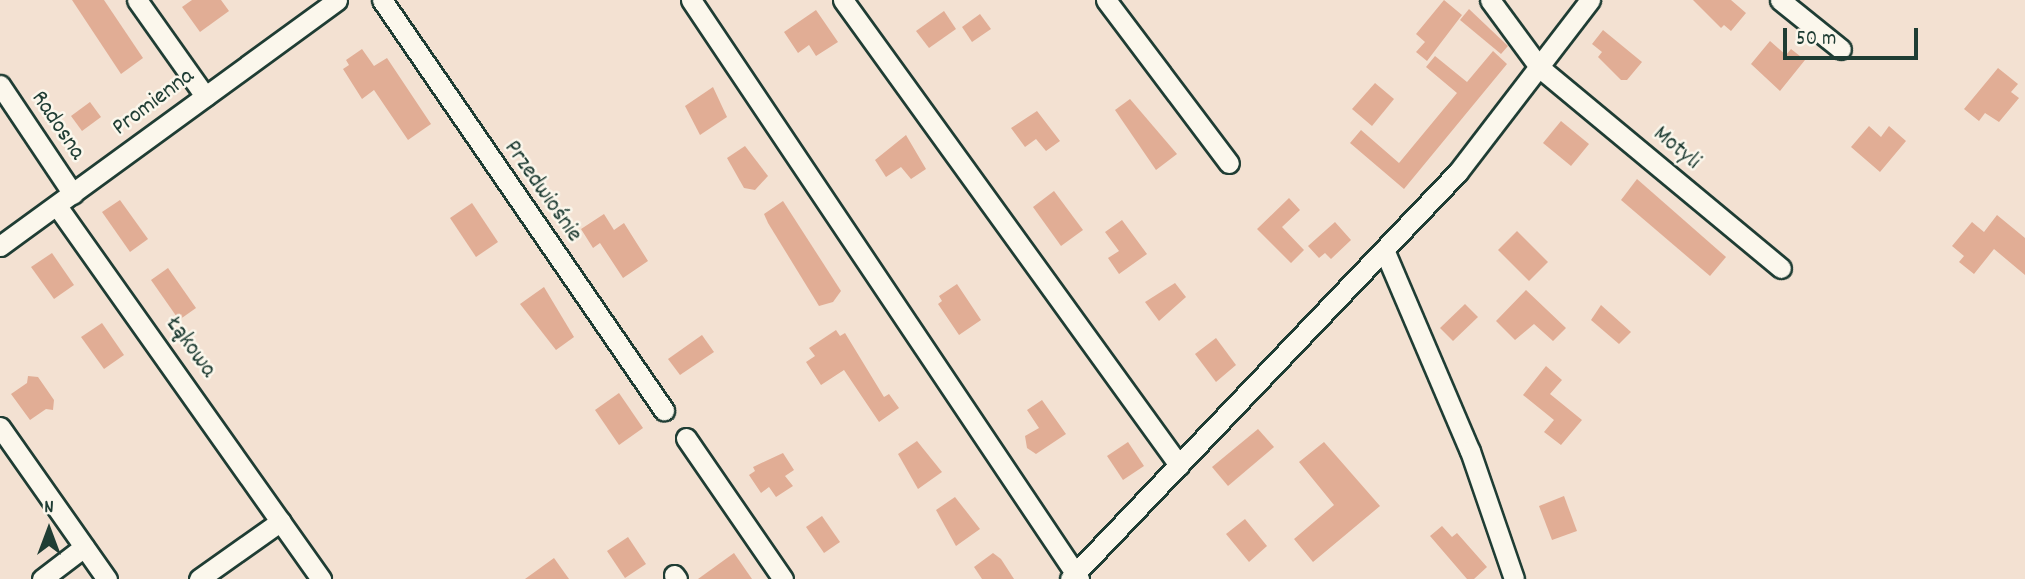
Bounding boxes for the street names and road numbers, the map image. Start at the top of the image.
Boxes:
street label: Promienna [107,63,201,143]
street label: Radosna [23,86,91,166]
street label: Motyli [1646,121,1706,177]
street label: Przedwiośnie [496,136,588,248]
street label: Łąkowa [158,312,222,384]

